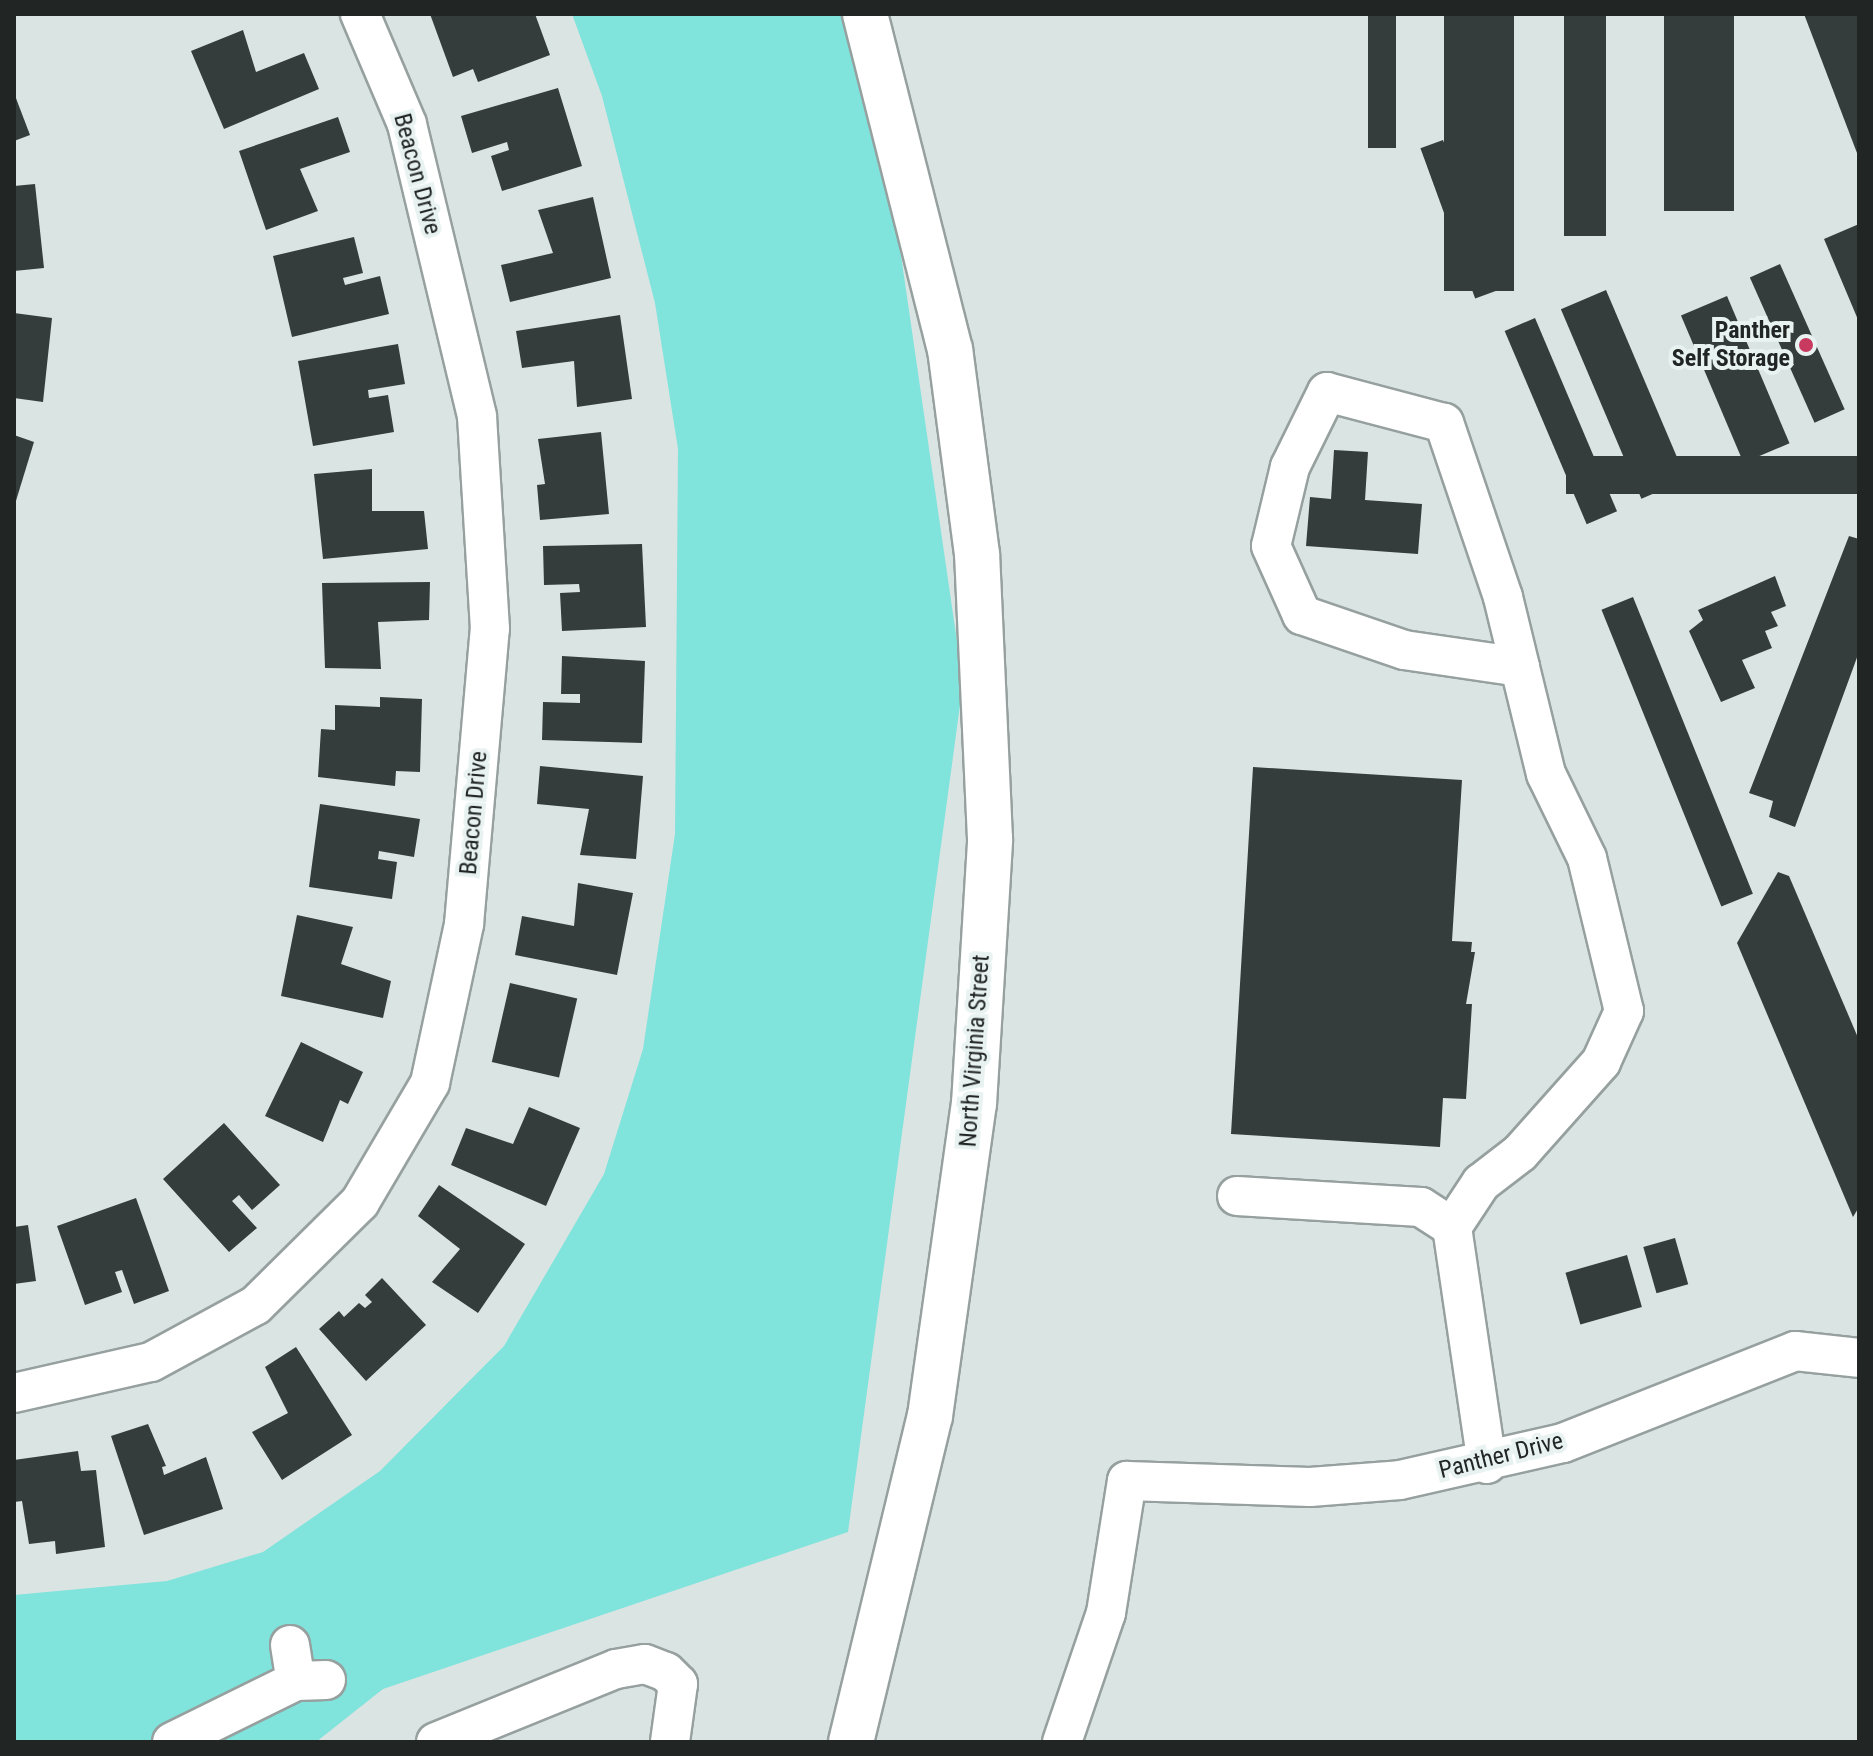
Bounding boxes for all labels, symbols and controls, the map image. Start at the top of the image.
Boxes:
street label: Beacon Drive [387,110,447,238]
place label: Panther Self Storage [1672,317,1790,373]
marker: Panther Self Storage [1797,336,1815,354]
street label: Beacon Drive [454,750,494,876]
street label: North Virginia Street [954,954,996,1148]
street label: Panther Drive [1436,1427,1566,1485]

